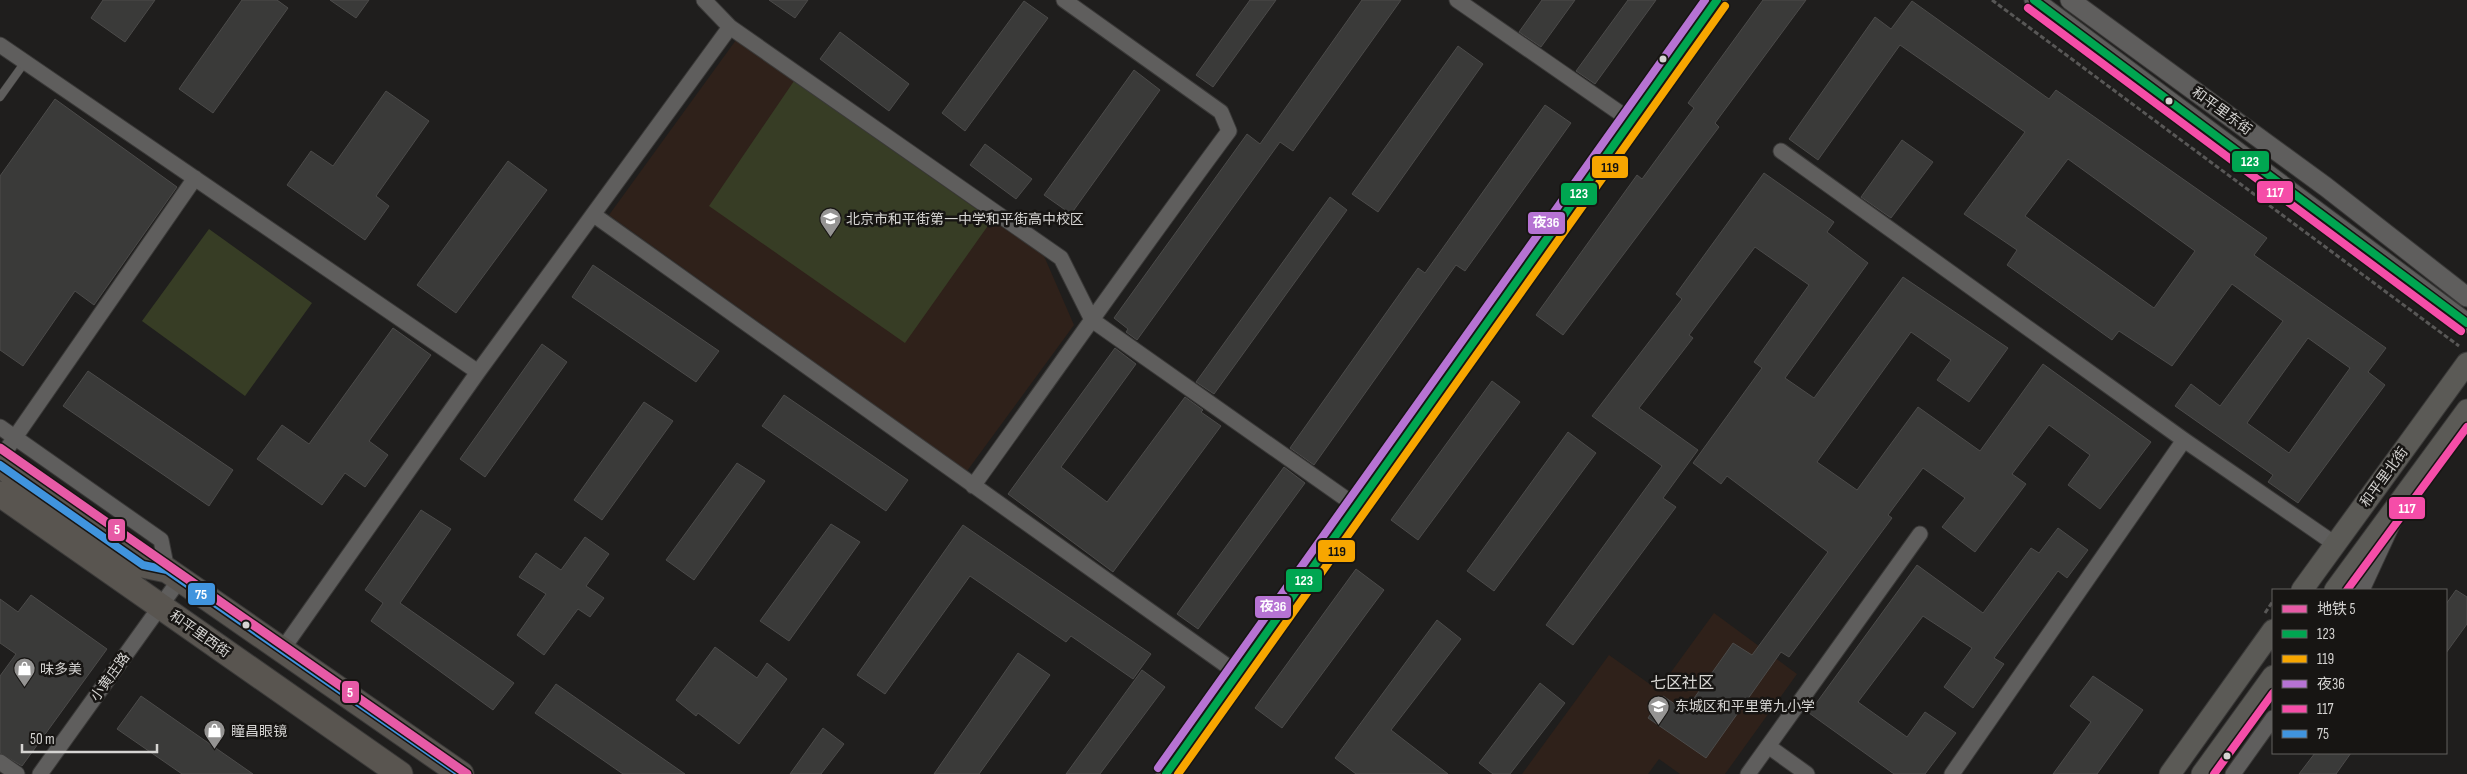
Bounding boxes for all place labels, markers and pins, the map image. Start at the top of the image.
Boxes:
unlabelled marker [1658,54,1668,64]
unlabelled marker [2164,96,2174,106]
school or university icon: 北京市和平街第一中学和平街高中校区 [818,207,842,238]
place label: 北京市和平街第一中学和平街高中校区 [846,211,1084,228]
unlabelled marker [241,620,251,630]
shop icon: 味多美 [12,657,36,688]
place label: 味多美 [40,661,82,678]
school or university icon: 东城区和平里第九小学 [1647,694,1671,725]
place label: 东城区和平里第九小学 [1675,698,1815,715]
shop icon: 瞳昌眼镜 [203,719,227,750]
place label: 瞳昌眼镜 [231,723,287,740]
unlabelled marker [2222,751,2232,761]

